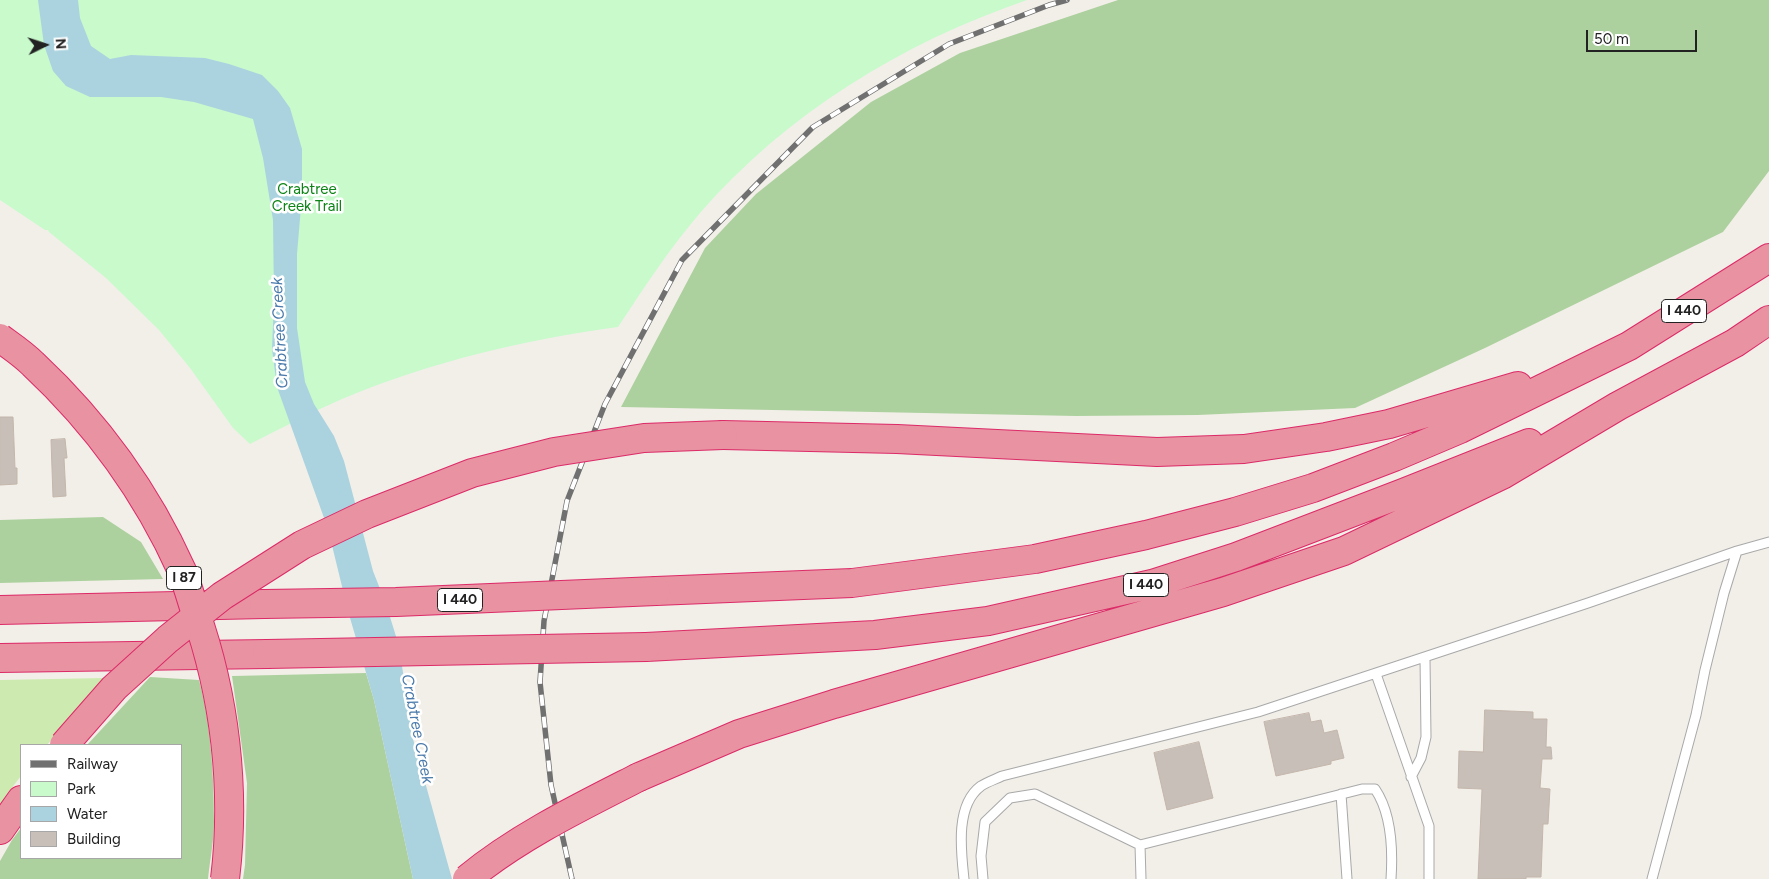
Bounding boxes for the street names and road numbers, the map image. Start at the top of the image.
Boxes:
road number: I 440 [1662,300,1706,322]
road number: I 87 [166,566,202,590]
road number: I 440 [1124,574,1168,596]
road number: I 440 [438,588,482,612]

